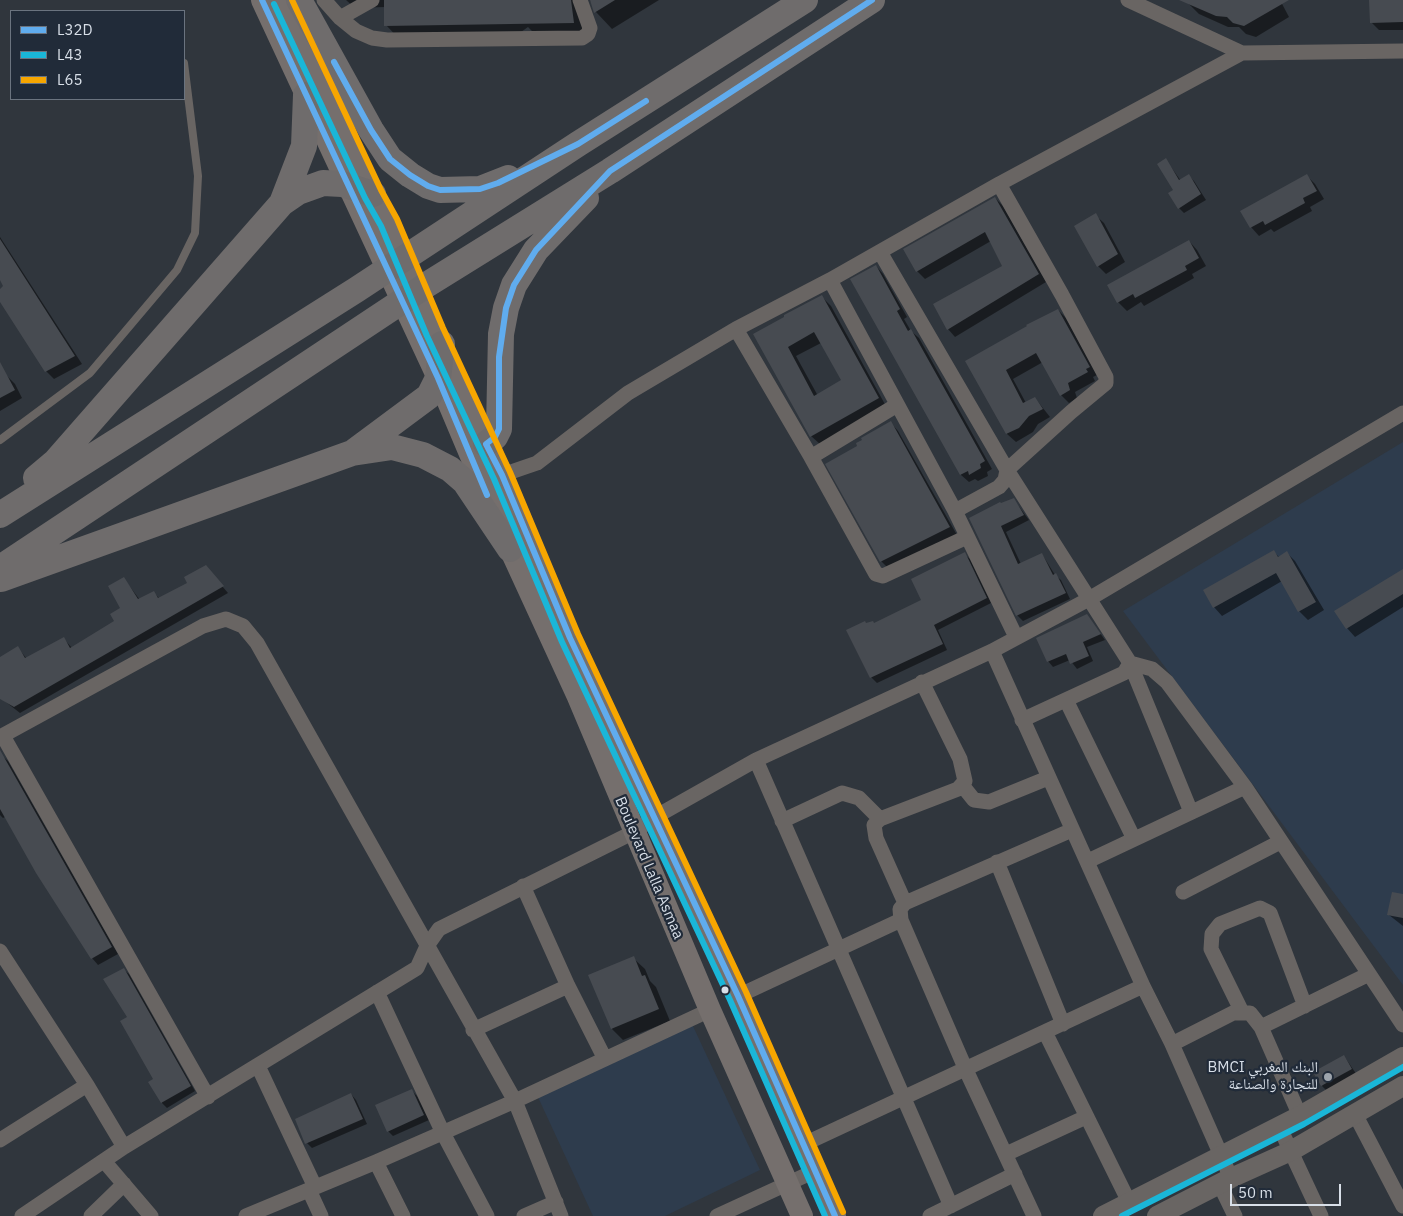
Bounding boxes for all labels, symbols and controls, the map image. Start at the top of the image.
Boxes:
legend [10,10,185,100]
text: L32D [57,20,93,39]
text: L43 [57,45,83,64]
text: L65 [57,70,83,89]
street label: Boulevard Lalla Asmaa [611,794,687,942]
unlabelled marker [720,985,730,995]
place label: BMCI البنك المغربي للتجارة والصناعة [1207,1059,1318,1094]
marker: BMCI البنك المغربي للتجارة والصناعة [1322,1071,1334,1083]
scale bar [1233,1174,1344,1206]
text: 50 m [1238,1183,1273,1202]

